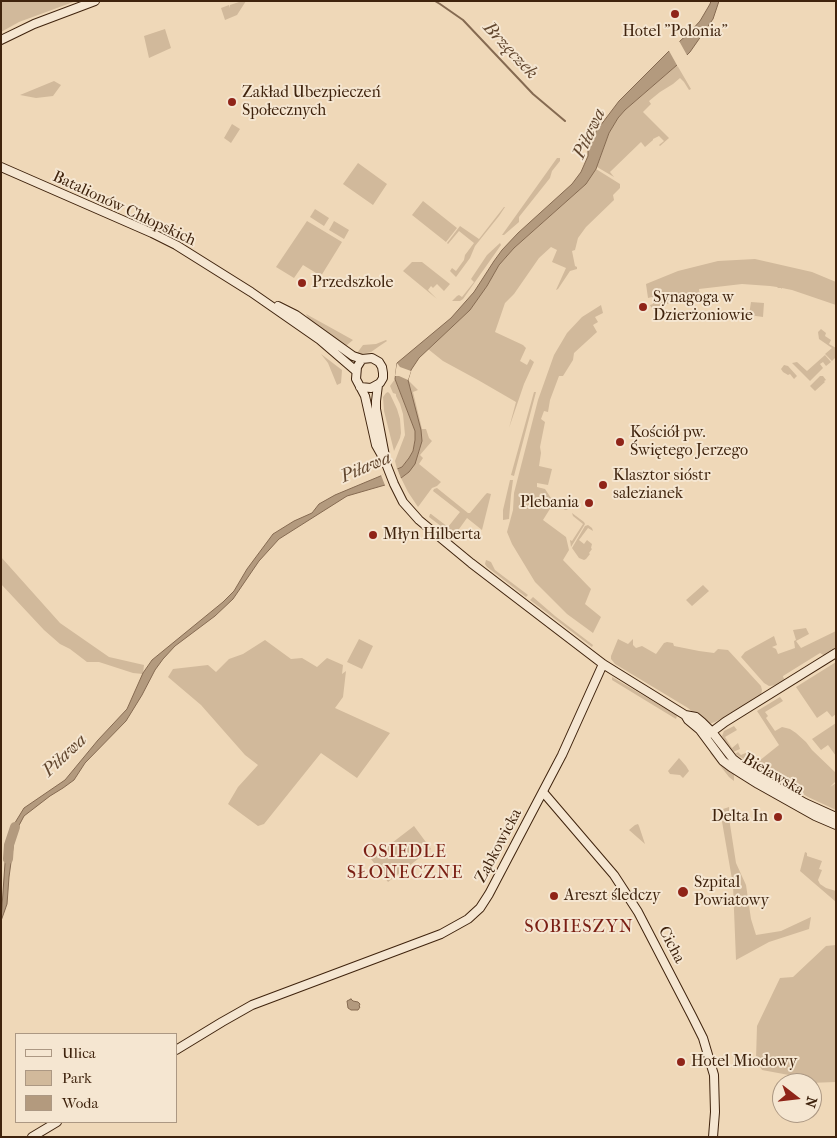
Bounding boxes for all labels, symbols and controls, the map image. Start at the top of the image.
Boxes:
marker: Hotel "Polonia" [669,8,681,20]
water label: Brzęczek [478,18,542,84]
place label: Hotel "Polonia" [622,22,728,42]
place label: Zakład Ubezpieczeń Społecznych [242,83,381,121]
marker: Zakład Ubezpieczeń Społecznych [226,96,238,108]
water label: Piława [569,105,611,163]
street label: Batalionów Chłopskich [49,167,199,251]
place label: Przedszkole [312,273,393,293]
marker: Przedszkole [296,277,308,289]
place label: Synagoga w Dzierżoniowie [653,288,753,326]
marker: Synagoga w Dzierżoniowie [637,301,649,313]
place label: Kościół pw. Świętego Jerzego [630,423,748,461]
marker: Kościół pw. Świętego Jerzego [614,436,626,448]
water label: Piława [337,448,395,488]
place label: Klasztor sióstr salezianek [613,466,710,504]
marker: Klasztor sióstr salezianek [597,479,609,491]
place label: Plebania [520,493,579,513]
marker: Plebania [583,497,595,509]
place label: Młyn Hilberta [383,525,481,545]
marker: Młyn Hilberta [367,529,379,541]
water label: Piława [38,730,92,782]
street label: Bielawska [739,750,807,800]
street label: Ząbkowicka [471,806,527,886]
place label: Delta In [712,807,768,827]
marker: Delta In [772,811,784,823]
district label: OSIEDLE SŁONECZNE [346,842,464,884]
place label: Szpital Powiatowy [694,873,769,911]
marker: Szpital Powiatowy [676,885,690,899]
place label: Areszt śledczy [564,886,661,906]
marker: Areszt śledczy [548,890,560,902]
district label: SOBIESZYN [523,917,635,939]
street label: Cicha [653,923,689,967]
legend [15,1033,178,1123]
text: Ulica [62,1044,96,1062]
place label: Hotel Miodowy [691,1052,797,1072]
marker: Hotel Miodowy [675,1056,687,1068]
text: Park [62,1069,92,1087]
north arrow [772,1073,822,1123]
text: Woda [62,1094,98,1112]
text: N [801,1095,821,1109]

